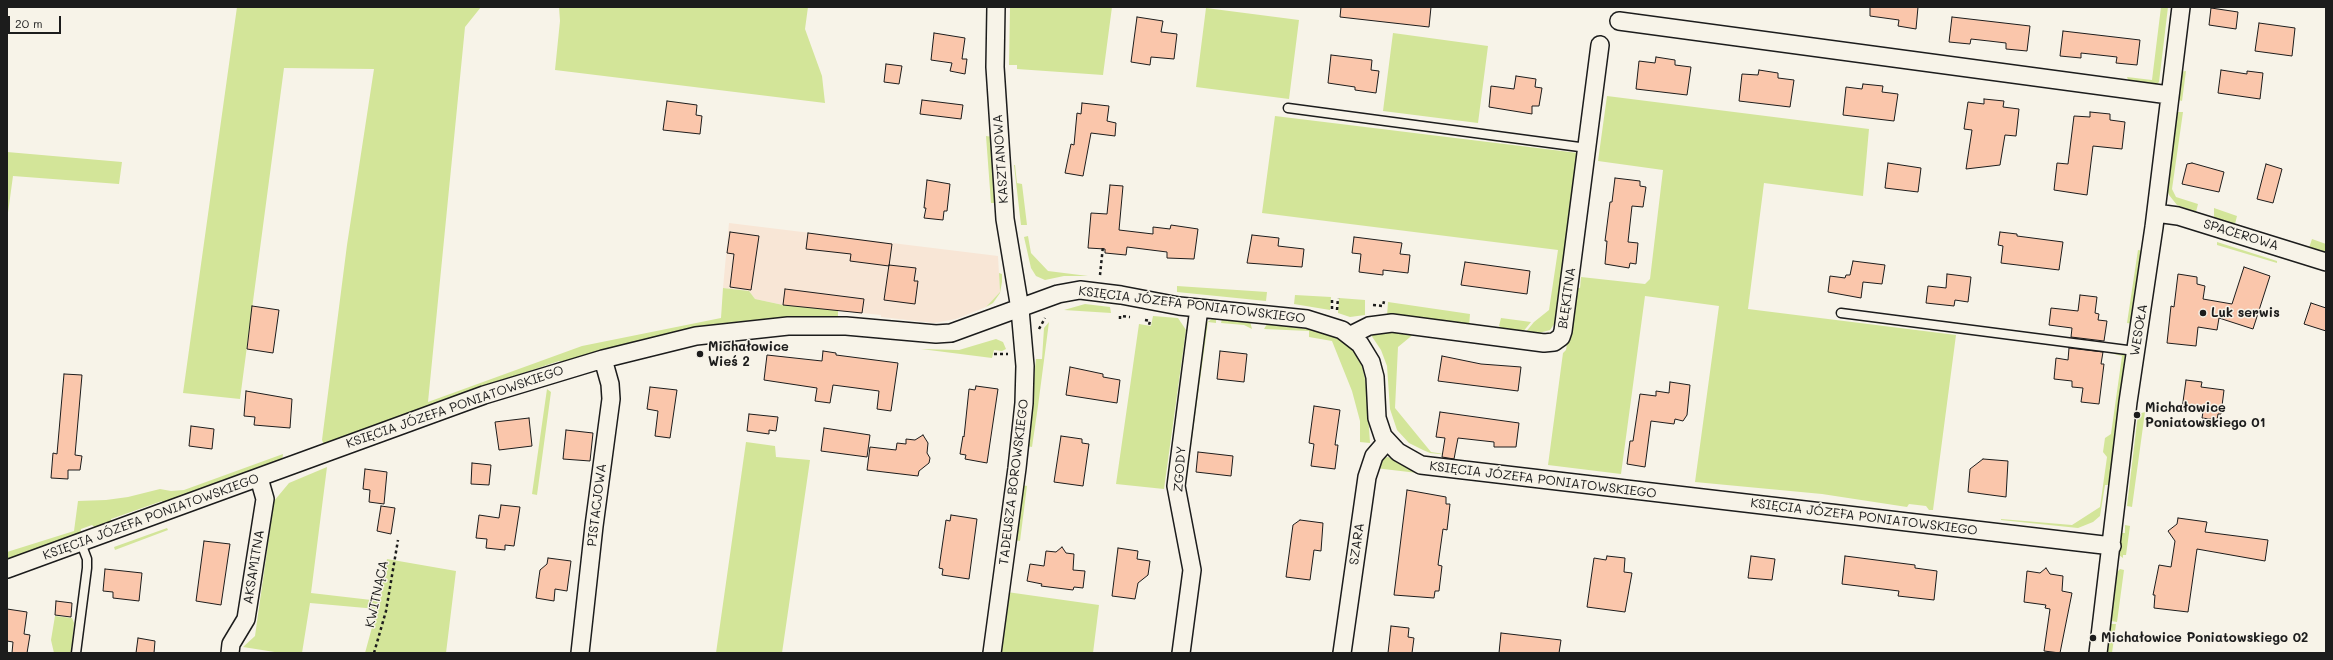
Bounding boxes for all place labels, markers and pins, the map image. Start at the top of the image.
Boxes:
place label: Luk serwis [2211,305,2280,321]
marker: Luk serwis [2198,308,2208,318]
place label: Michałowice Wieś 2 [708,339,789,370]
marker: Michałowice Wieś 2 [695,349,705,359]
place label: Michałowice Poniatowskiego 01 [2145,400,2265,431]
marker: Michałowice Poniatowskiego 01 [2132,410,2142,420]
place label: Michałowice Poniatowskiego 02 [2101,630,2308,646]
marker: Michałowice Poniatowskiego 02 [2088,633,2098,643]

